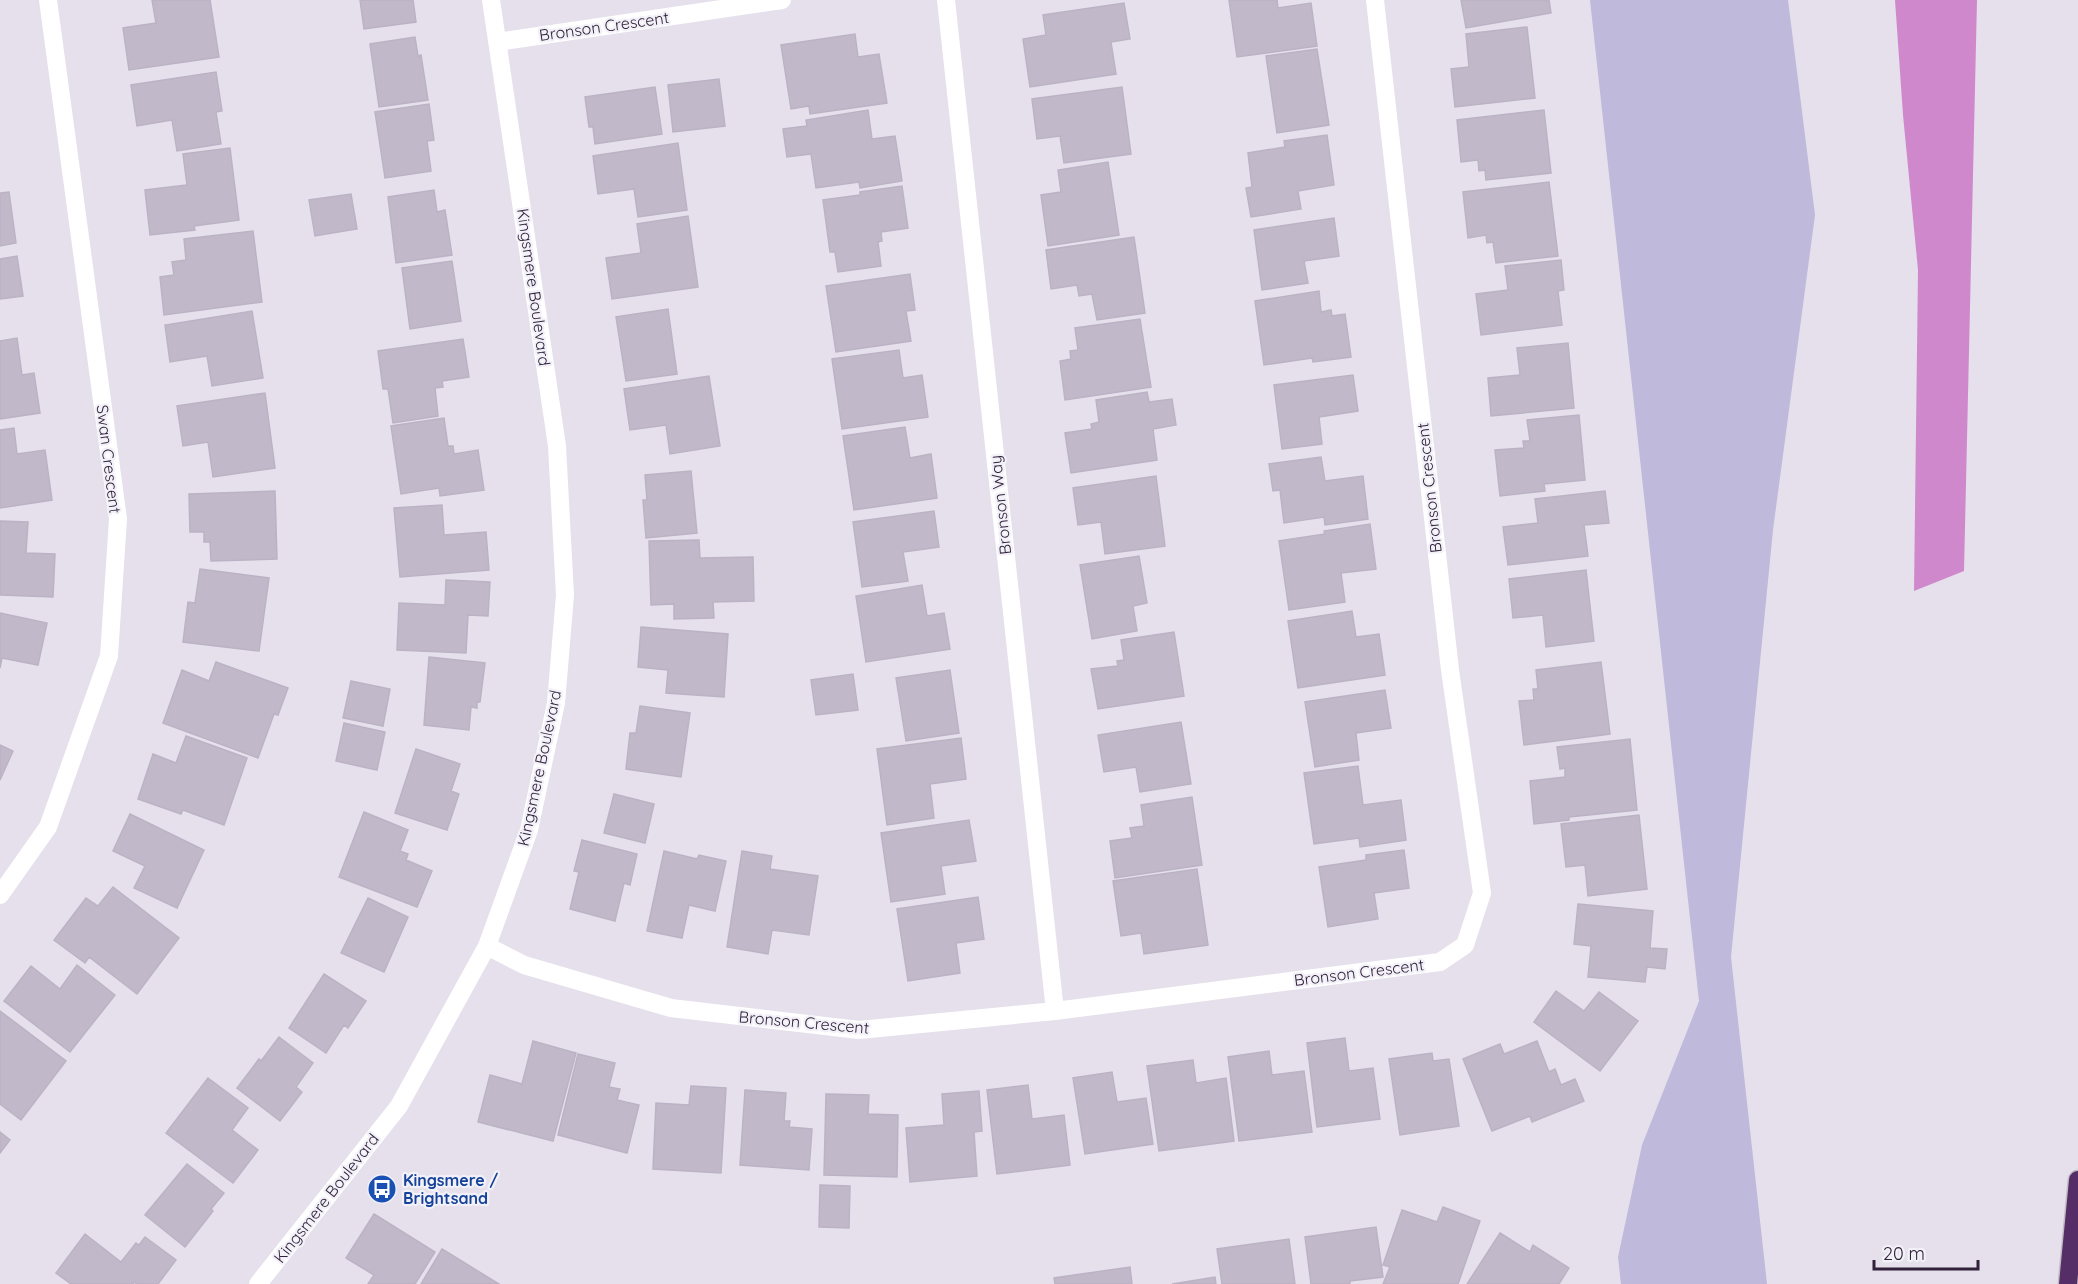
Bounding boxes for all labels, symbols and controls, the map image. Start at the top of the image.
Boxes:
street label: Bronson Crescent [538,7,670,45]
street label: Kingsmere Boulevard [513,207,555,367]
street label: Swan Crescent [92,404,126,514]
street label: Bronson Crescent [1412,422,1446,554]
street label: Bronson Way [985,454,1015,556]
street label: Kingsmere Boulevard [513,688,565,848]
street label: Bronson Crescent [1293,954,1425,990]
street label: Bronson Crescent [738,1006,870,1038]
street label: Kingsmere Boulevard [269,1129,383,1267]
place label: Kingsmere / Brightsand [403,1170,498,1208]
bus stop icon: Kingsmere / Brightsand [366,1173,398,1205]
scale bar [1874,1233,1978,1271]
text: 20 m [1883,1242,1925,1265]

